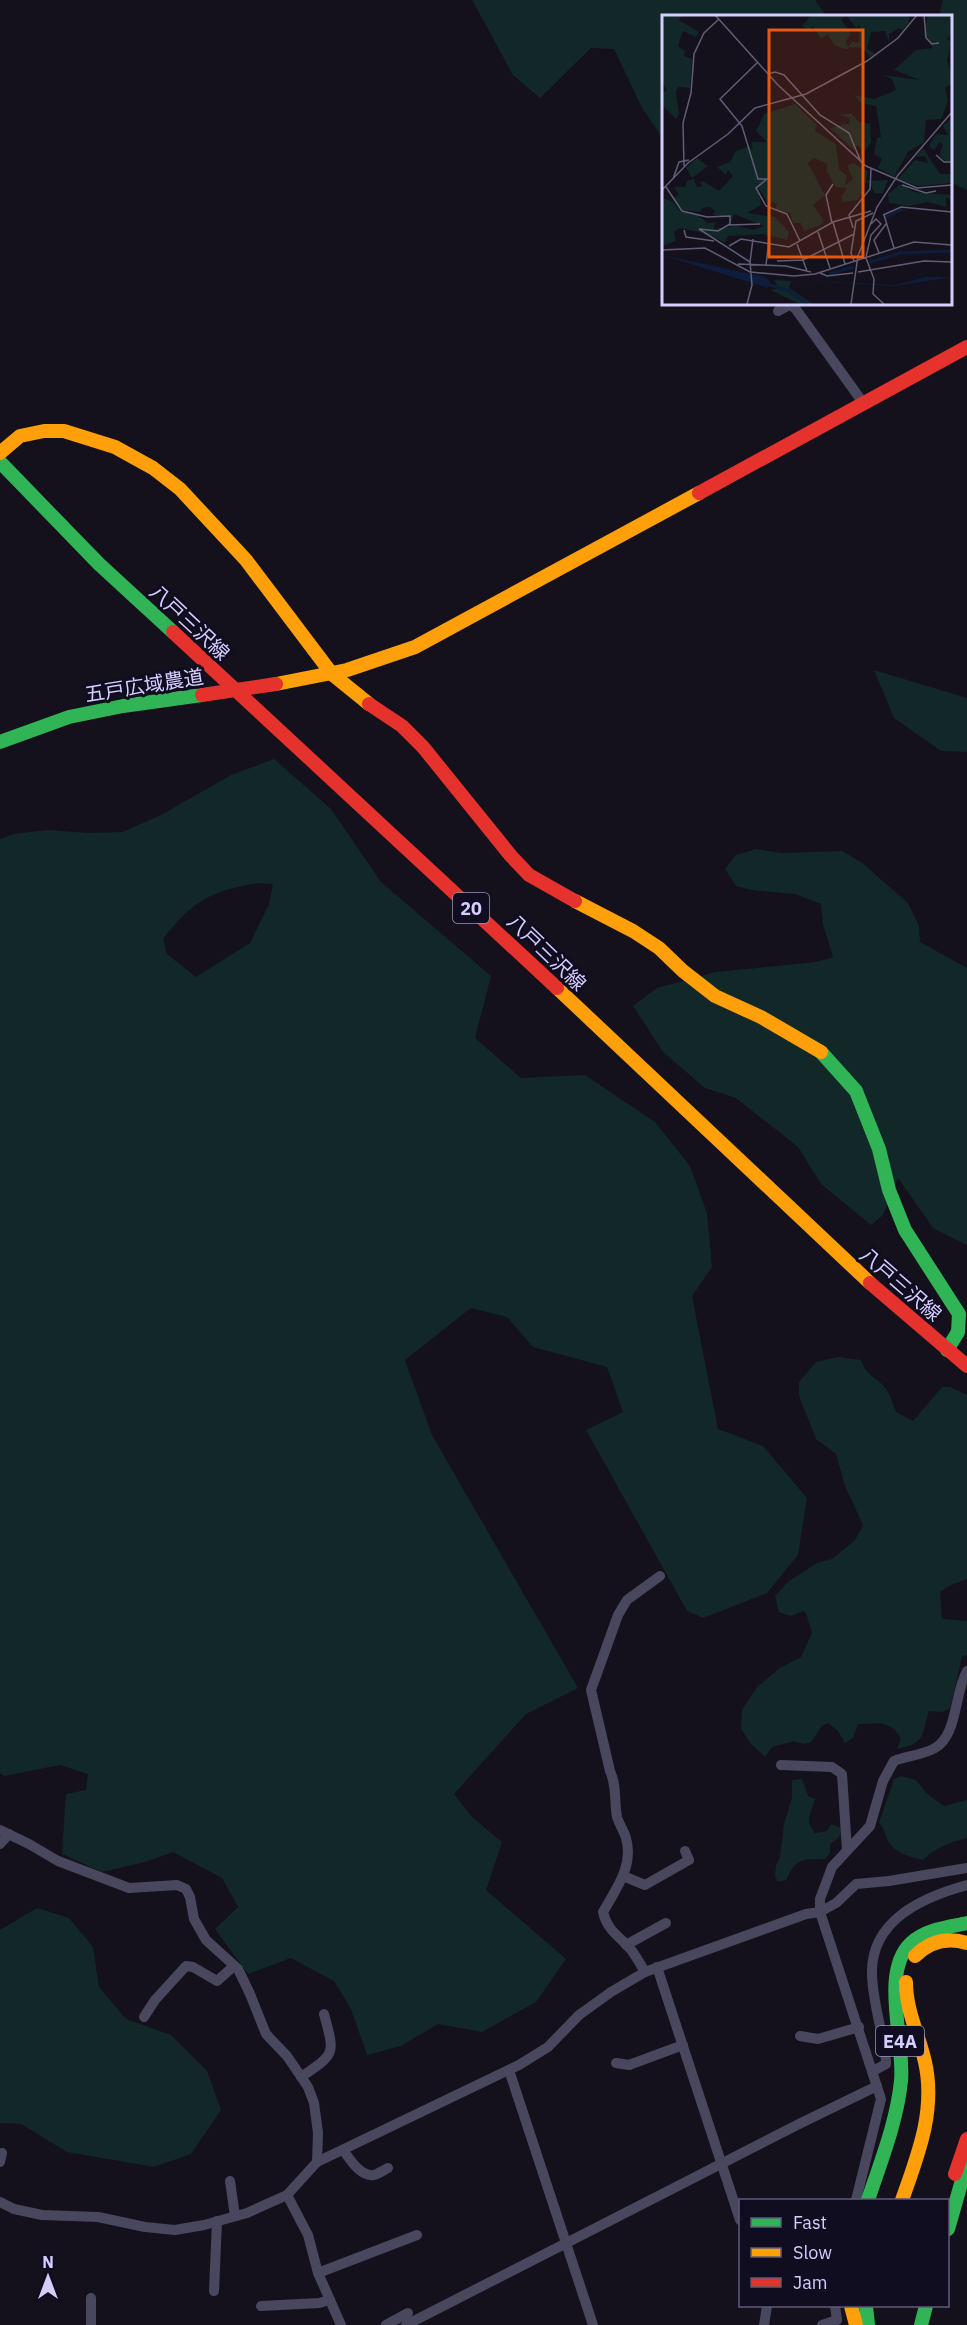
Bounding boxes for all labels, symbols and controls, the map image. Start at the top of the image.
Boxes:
inset map [662,15,952,304]
street label: 八戸三沢線 [144,578,236,666]
street label: 五戸広域農道 [83,662,205,708]
road number: 20 [453,893,489,923]
street label: 八戸三沢線 [502,908,592,996]
street label: 八戸三沢線 [854,1241,948,1327]
road number: E4A [876,2026,924,2056]
legend [739,2199,949,2307]
text: Fast [793,2211,827,2234]
text: Slow [793,2241,832,2264]
north arrow [18,2247,78,2307]
text: N [42,2252,54,2272]
text: Jam [793,2271,828,2294]

